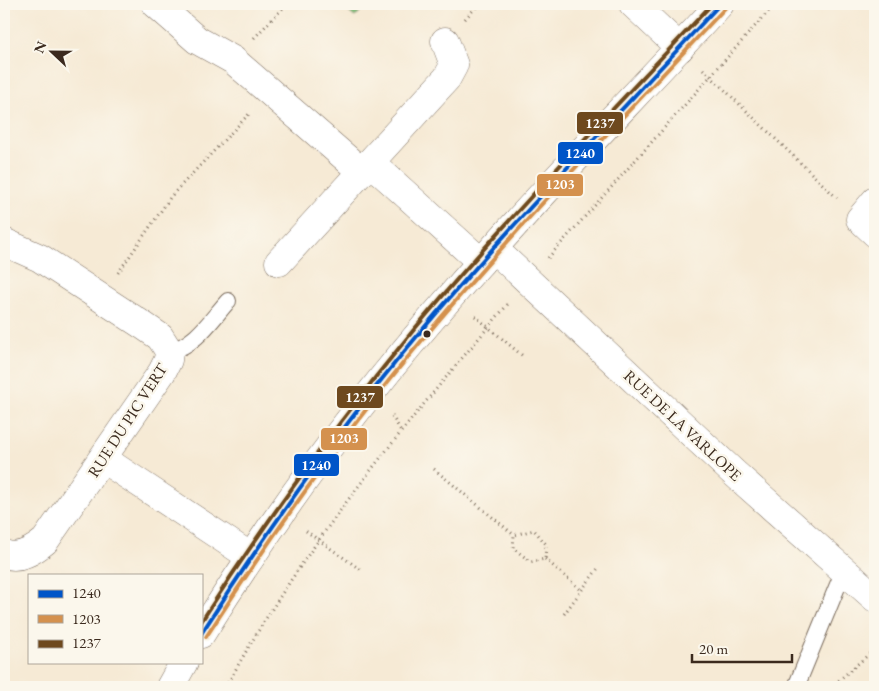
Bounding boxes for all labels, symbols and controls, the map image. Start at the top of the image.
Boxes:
north arrow [28,28,78,78]
text: N [29,38,51,56]
line badge: 1237 [576,111,624,135]
text: 1237 [585,114,615,132]
line badge: 1240 [557,141,604,165]
text: 1240 [565,144,595,162]
line badge: 1203 [536,173,584,197]
text: 1203 [545,175,575,193]
unlabelled marker [422,329,432,339]
street label: RUE DU PIC VERT [83,359,172,481]
street label: RUE DE LA VARLOPE [619,365,746,486]
line badge: 1237 [336,385,384,409]
text: 1237 [345,388,375,406]
line badge: 1203 [320,427,368,451]
text: 1203 [329,429,359,447]
line badge: 1240 [293,453,340,477]
text: 1240 [301,456,331,474]
legend [28,574,202,664]
text: 1240 [72,583,101,602]
text: 1203 [72,609,101,628]
scale bar [692,631,792,663]
text: 1237 [72,633,102,652]
text: 20 m [699,639,728,658]

